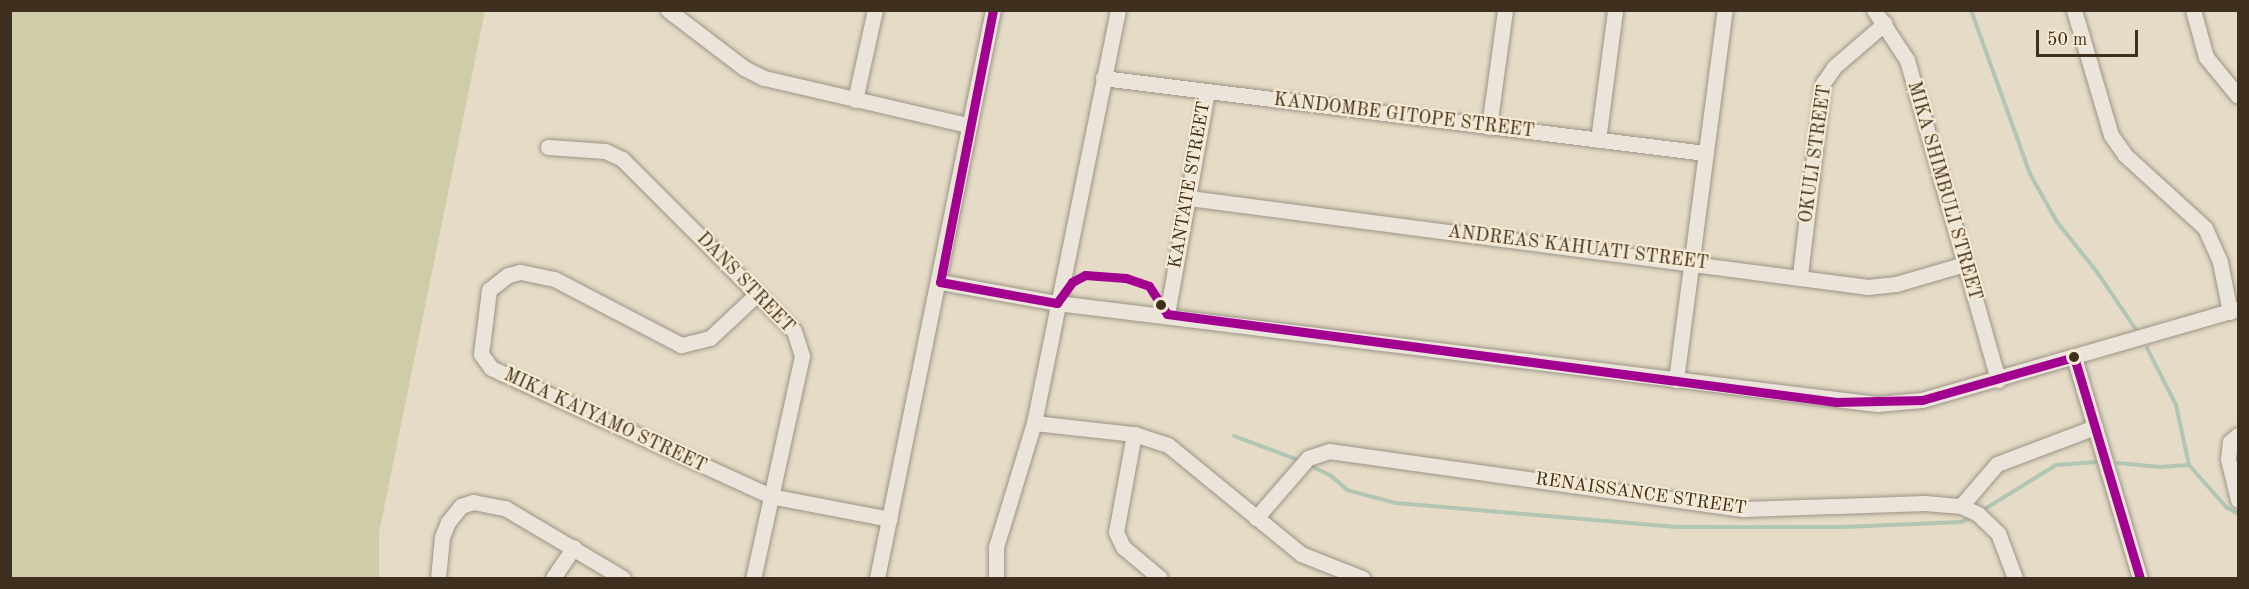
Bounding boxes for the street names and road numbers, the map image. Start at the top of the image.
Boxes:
street label: MIKA SHIMBULI STREET [1902,79,1986,303]
street label: OKULI STREET [1796,84,1836,224]
street label: KANDOMBE GITOPE STREET [1272,89,1536,143]
street label: KANTATE STREET [1165,100,1215,270]
street label: ANDREAS KAHUATI STREET [1446,221,1710,275]
street label: DANS STREET [692,228,798,338]
street label: MIKA KAIYAMO STREET [500,364,710,478]
street label: RENAISSANCE STREET [1534,468,1748,520]

